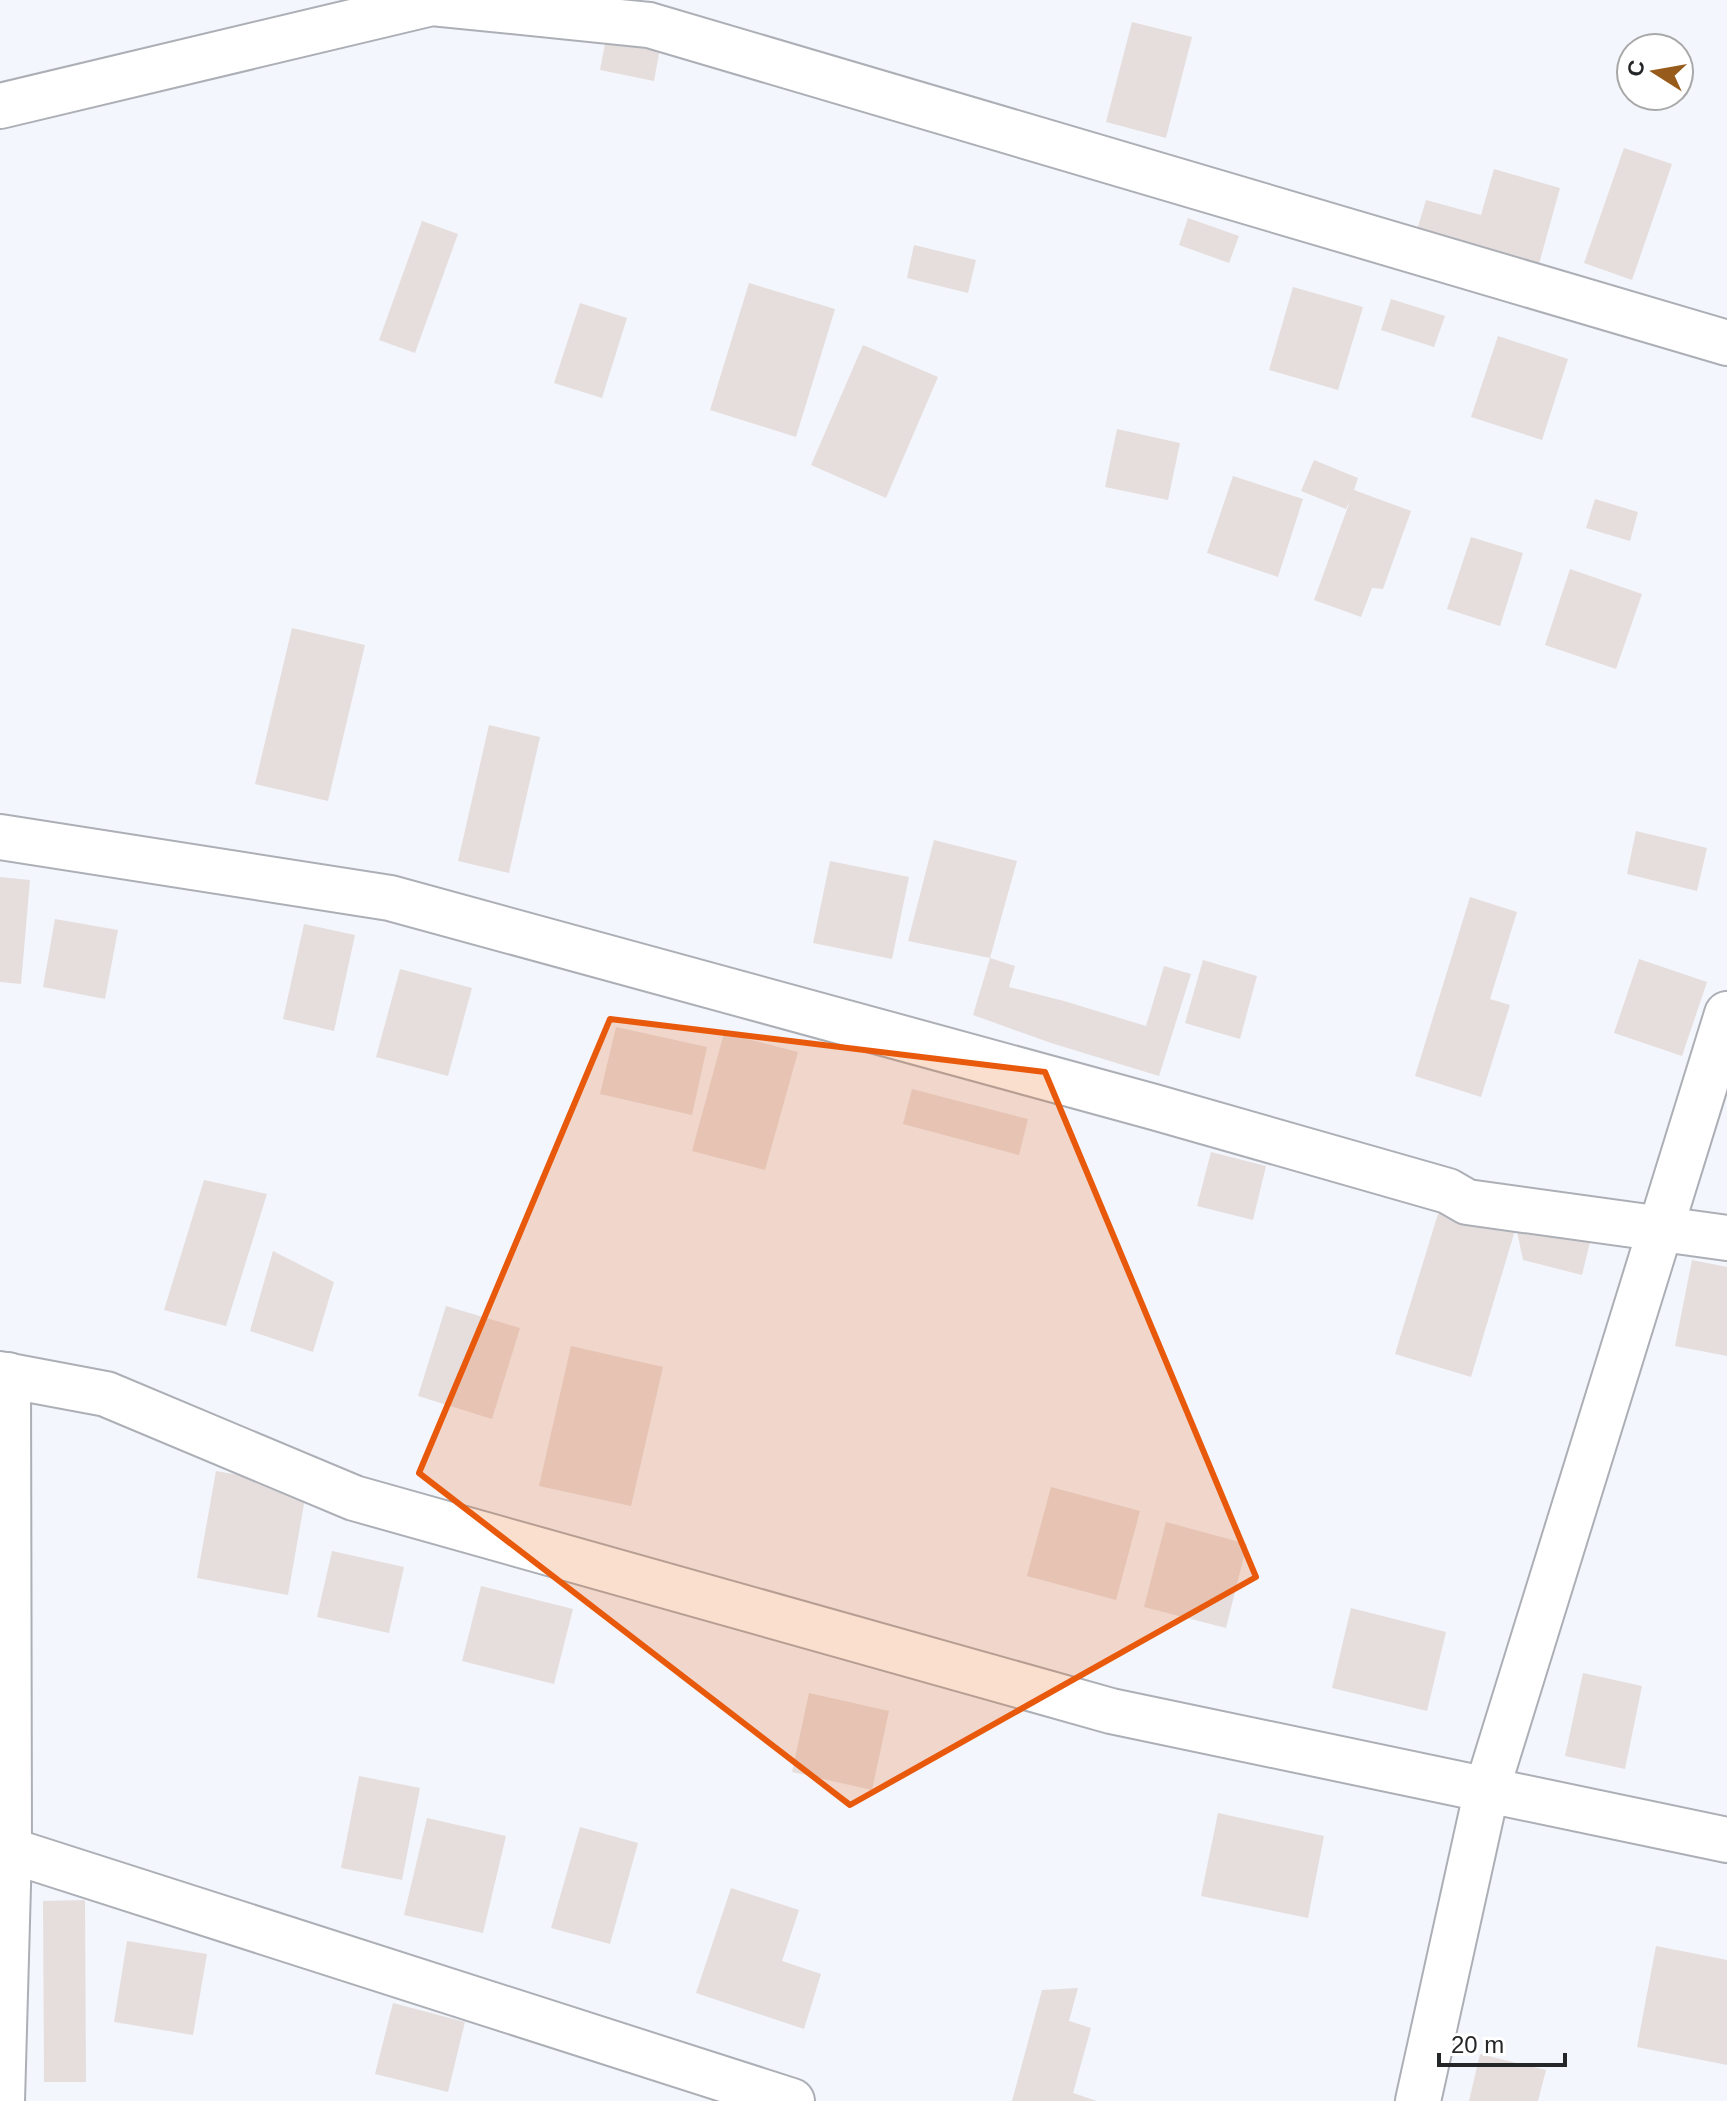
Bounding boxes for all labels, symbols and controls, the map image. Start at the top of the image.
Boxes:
north arrow [1615,32,1695,112]
text: С [1622,58,1650,78]
scale bar [1439,2017,1565,2067]
text: 20 m [1451,2031,1504,2058]

